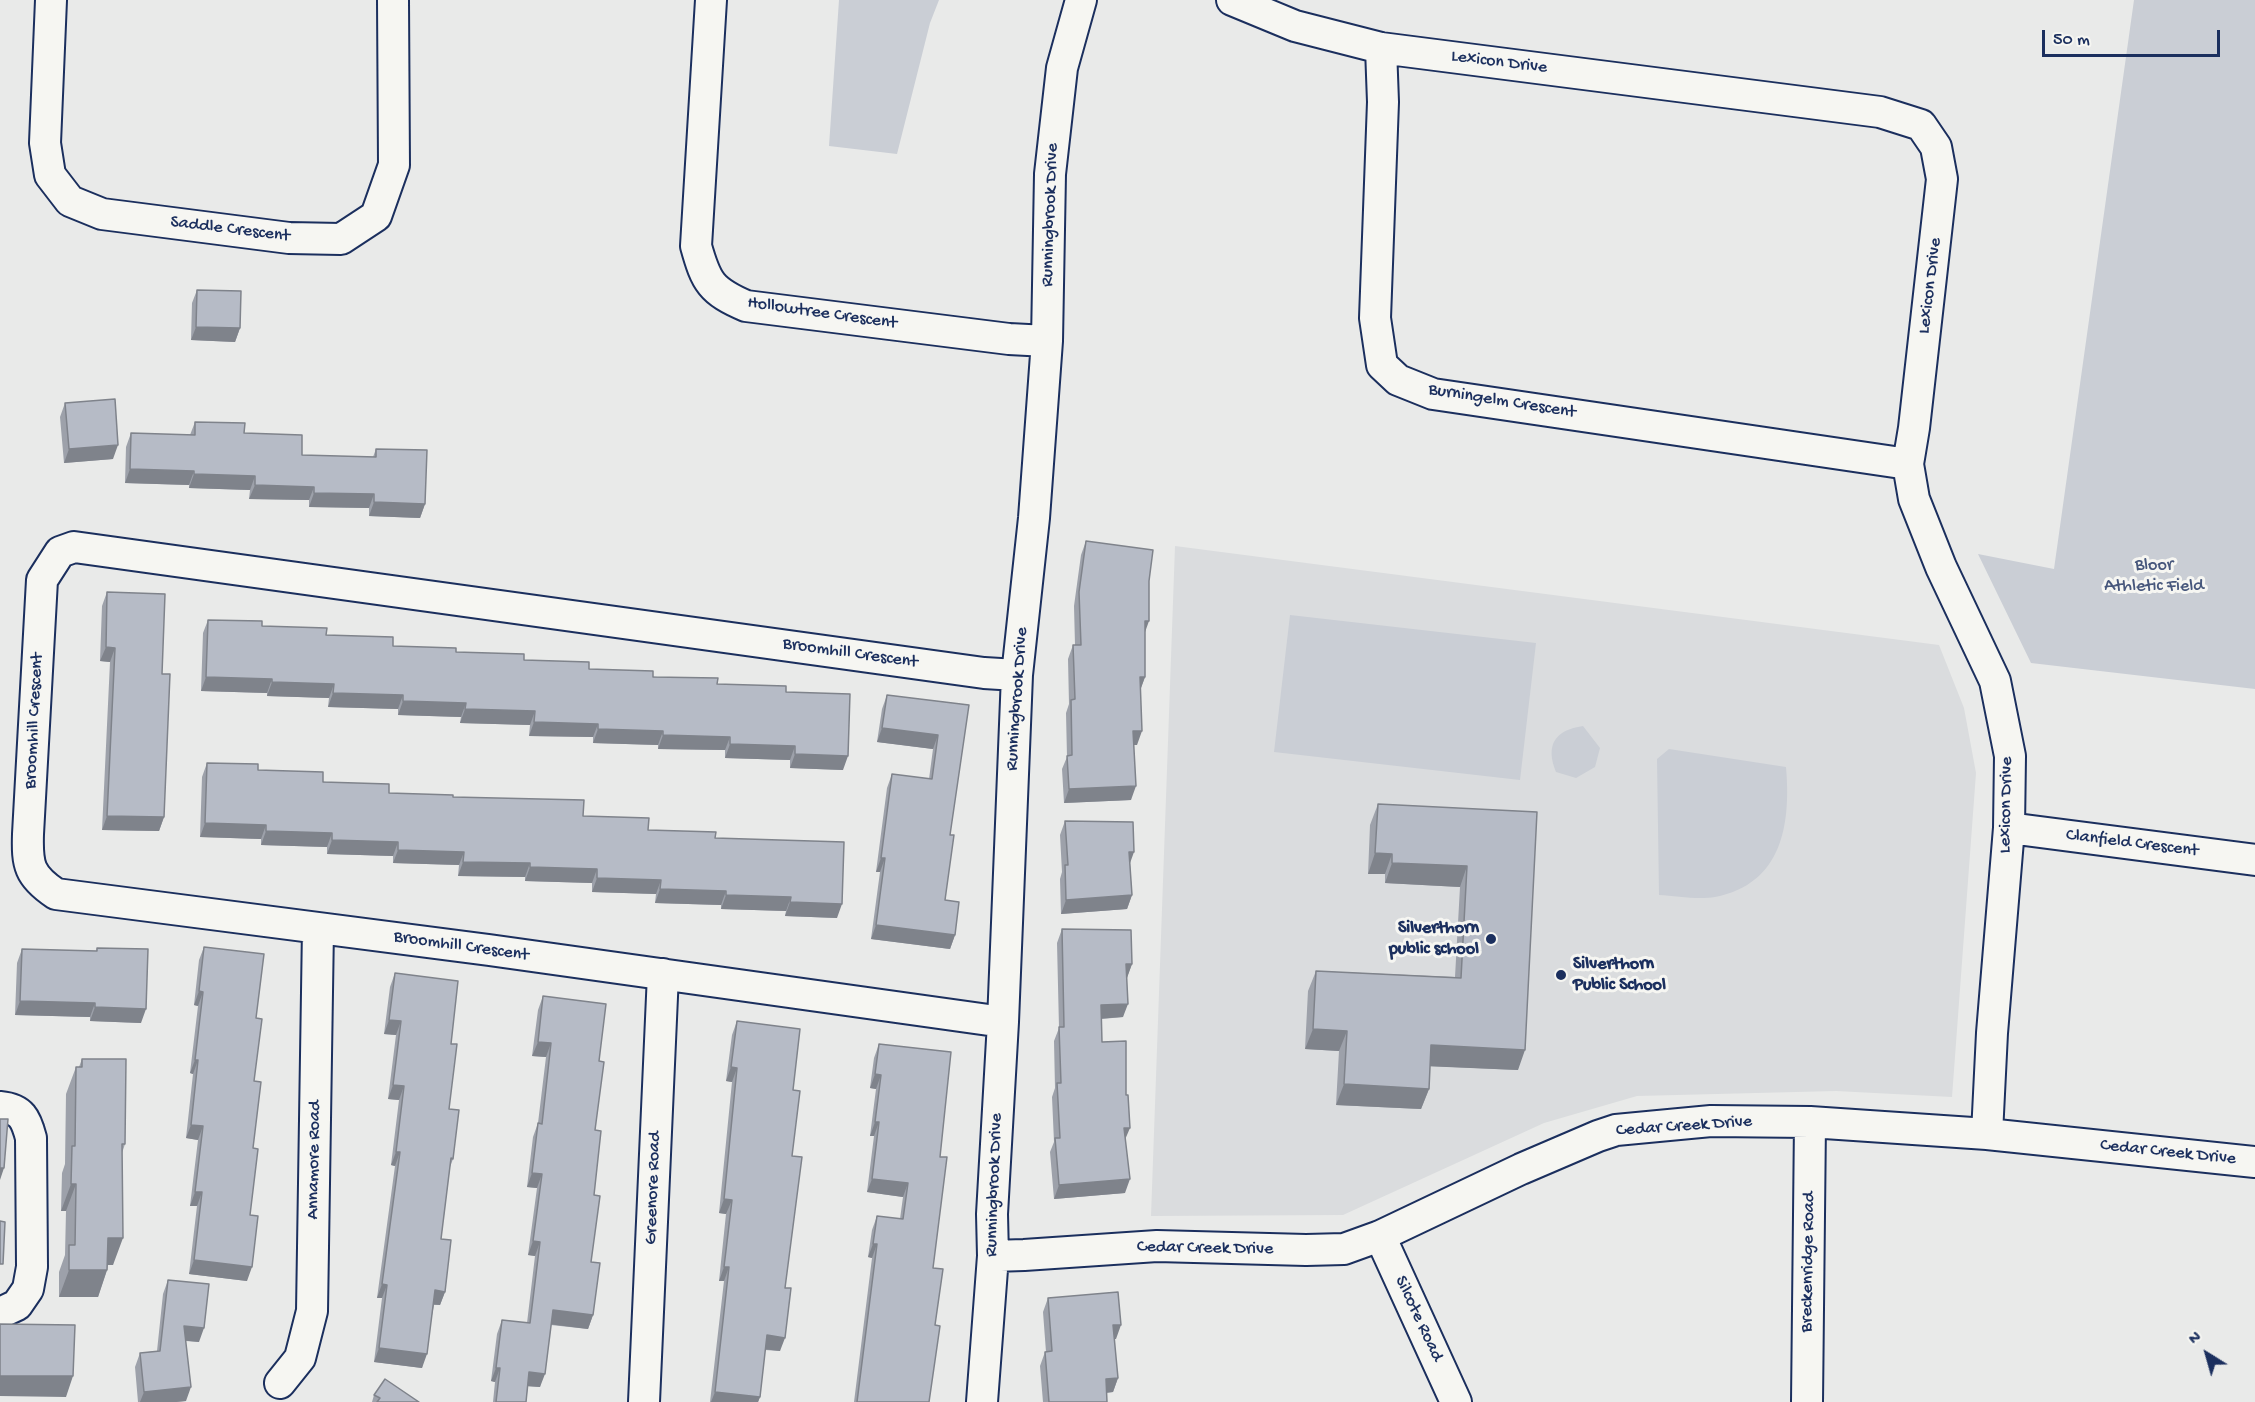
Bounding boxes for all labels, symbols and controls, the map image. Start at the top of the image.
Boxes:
scale bar [2045,18,2224,56]
text: 50 m [2053,30,2090,51]
street label: Lexicon Drive [1450,46,1548,80]
street label: Runningbrook Drive [1038,143,1064,287]
street label: Saddle Crescent [169,212,291,248]
street label: Lexicon Drive [1914,237,1948,335]
street label: Hollowtree Crescent [746,293,898,335]
street label: Burningelm Crescent [1427,380,1577,424]
park label: Bloor Athletic Field [2104,555,2204,598]
street label: Runningbrook Drive [1002,627,1034,771]
street label: Broomhill Crescent [781,634,919,674]
street label: Broomhill Crescent [21,652,49,790]
street label: Lexicon Drive [1995,756,2019,854]
street label: Clanfield Crescent [2065,825,2199,863]
place label: Silverthorn public school [1389,918,1479,960]
street label: Broomhill Crescent [392,927,530,967]
marker: Silverthorn public school [1484,932,1498,946]
place label: Silverthorn Public School [1573,954,1666,996]
marker: Silverthorn Public School [1554,968,1568,982]
street label: Annamore Road [303,1100,327,1220]
street label: Cedar Creek Drive [1615,1111,1753,1143]
street label: Runningbrook Drive [982,1113,1008,1257]
street label: Greenore Road [641,1131,667,1245]
street label: Cedar Creek Drive [2099,1135,2237,1171]
street label: Breckenridge Road [1797,1191,1821,1333]
street label: Cedar Creek Drive [1137,1237,1273,1261]
street label: Silcote Road [1389,1273,1447,1365]
north arrow [2177,1324,2237,1384]
text: N [2186,1328,2206,1350]

